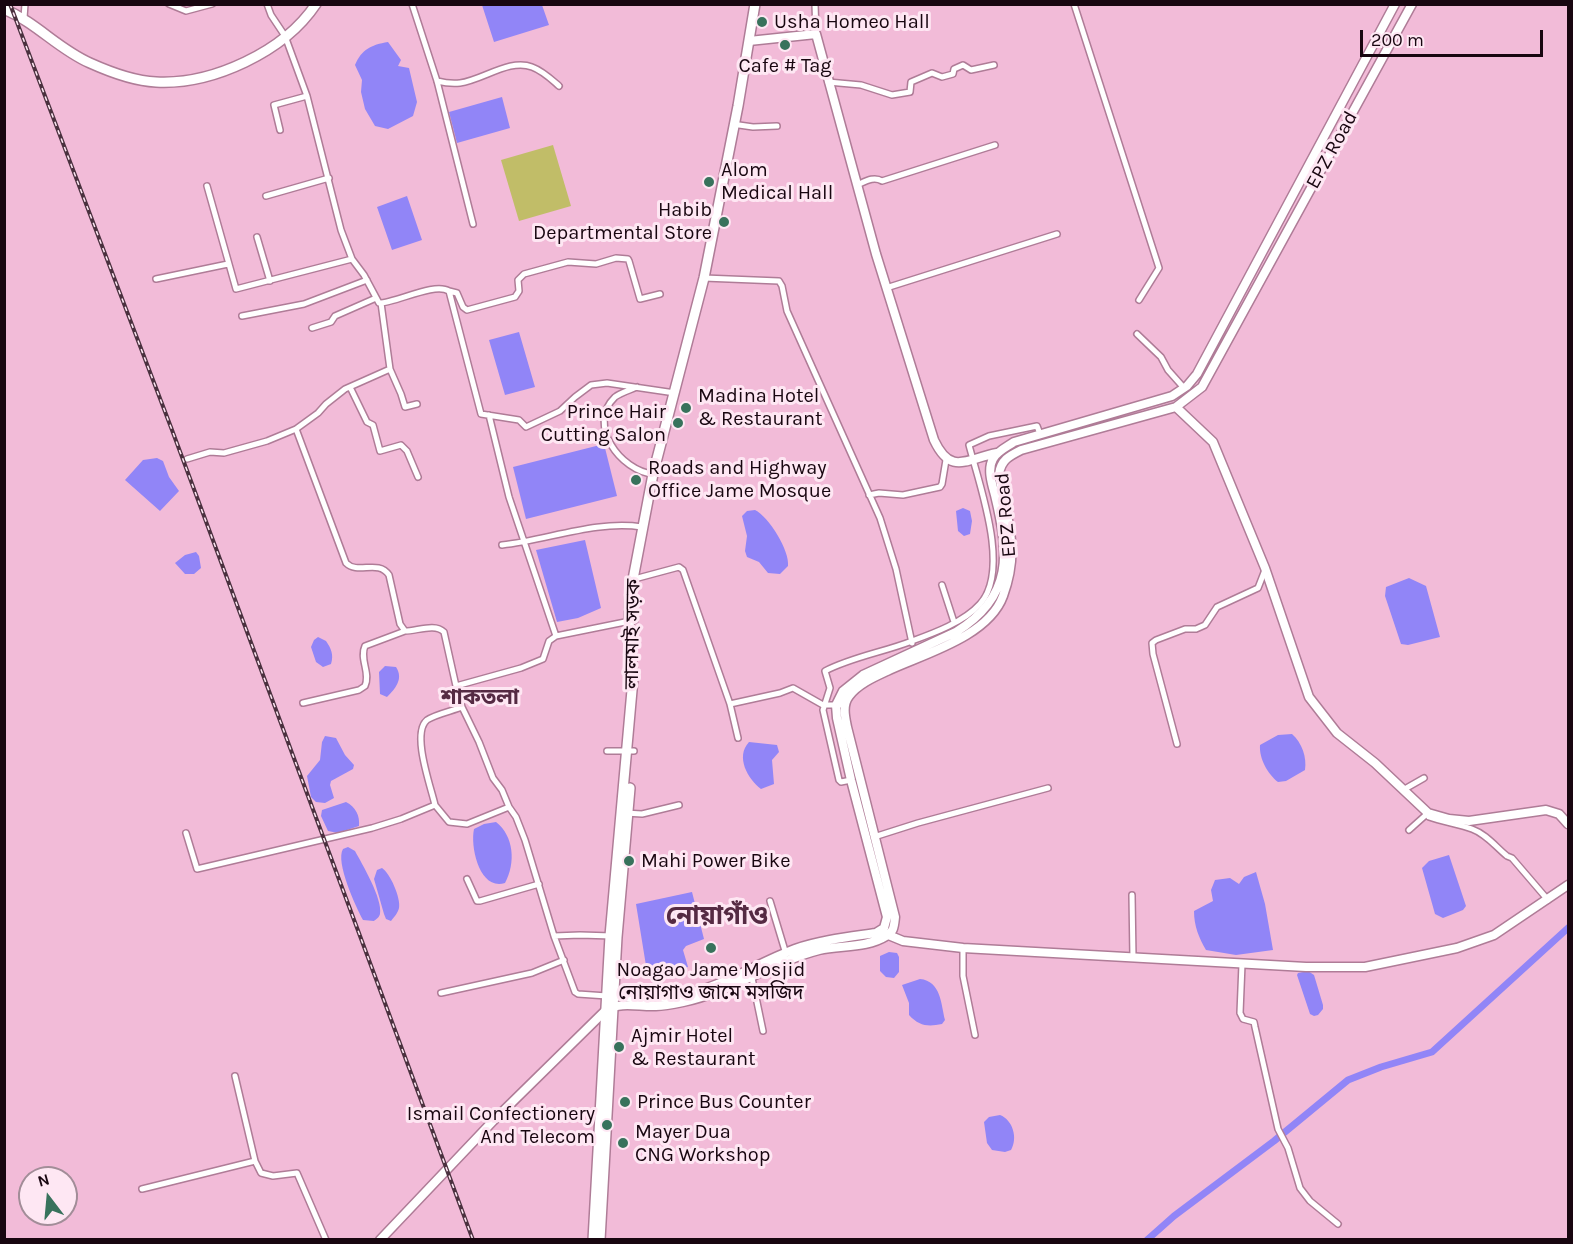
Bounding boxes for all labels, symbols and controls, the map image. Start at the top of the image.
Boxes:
place label: Usha Homeo Hall [774,10,930,34]
marker: Usha Homeo Hall [755,15,769,29]
scale bar [1363,18,1546,56]
text: 200 m [1371,29,1424,51]
marker: Cafe # Tag [778,38,792,52]
place label: Cafe # Tag [739,54,831,78]
street label: EPZ Road [1301,107,1363,193]
place label: Alom Medical Hall [721,158,833,205]
marker: Alom Medical Hall [702,175,716,189]
place label: Habib Departmental Store [533,198,712,245]
marker: Habib Departmental Store [717,215,731,229]
place label: Madina Hotel & Restaurant [698,384,823,431]
place label: Prince Hair Cutting Salon [541,400,666,447]
marker: Madina Hotel & Restaurant [679,401,693,415]
marker: Prince Hair Cutting Salon [671,416,685,430]
place label: Roads and Highway Office Jame Mosque [648,456,831,503]
street label: EPZ Road [990,472,1022,558]
marker: Roads and Highway Office Jame Mosque [629,473,643,487]
street label: লালমাই সড়ক [620,579,646,689]
district label: শাকতলা [441,685,519,711]
place label: Mahi Power Bike [641,849,790,873]
marker: Mahi Power Bike [622,854,636,868]
district label: নোয়াগাঁও [666,901,768,933]
marker: Noagao Jame Mosjid নোয়াগাও জামে মসজিদ [704,941,718,955]
place label: Noagao Jame Mosjid নোয়াগাও জামে মসজিদ [617,958,805,1005]
place label: Ajmir Hotel & Restaurant [631,1024,756,1071]
marker: Ajmir Hotel & Restaurant [612,1040,626,1054]
place label: Prince Bus Counter [637,1090,811,1114]
marker: Prince Bus Counter [618,1095,632,1109]
place label: Ismail Confectionery And Telecom [407,1102,595,1149]
marker: Ismail Confectionery And Telecom [600,1118,614,1132]
place label: Mayer Dua CNG Workshop [635,1120,770,1167]
marker: Mayer Dua CNG Workshop [616,1136,630,1150]
north arrow [18,1166,78,1226]
text: N [35,1169,52,1191]

